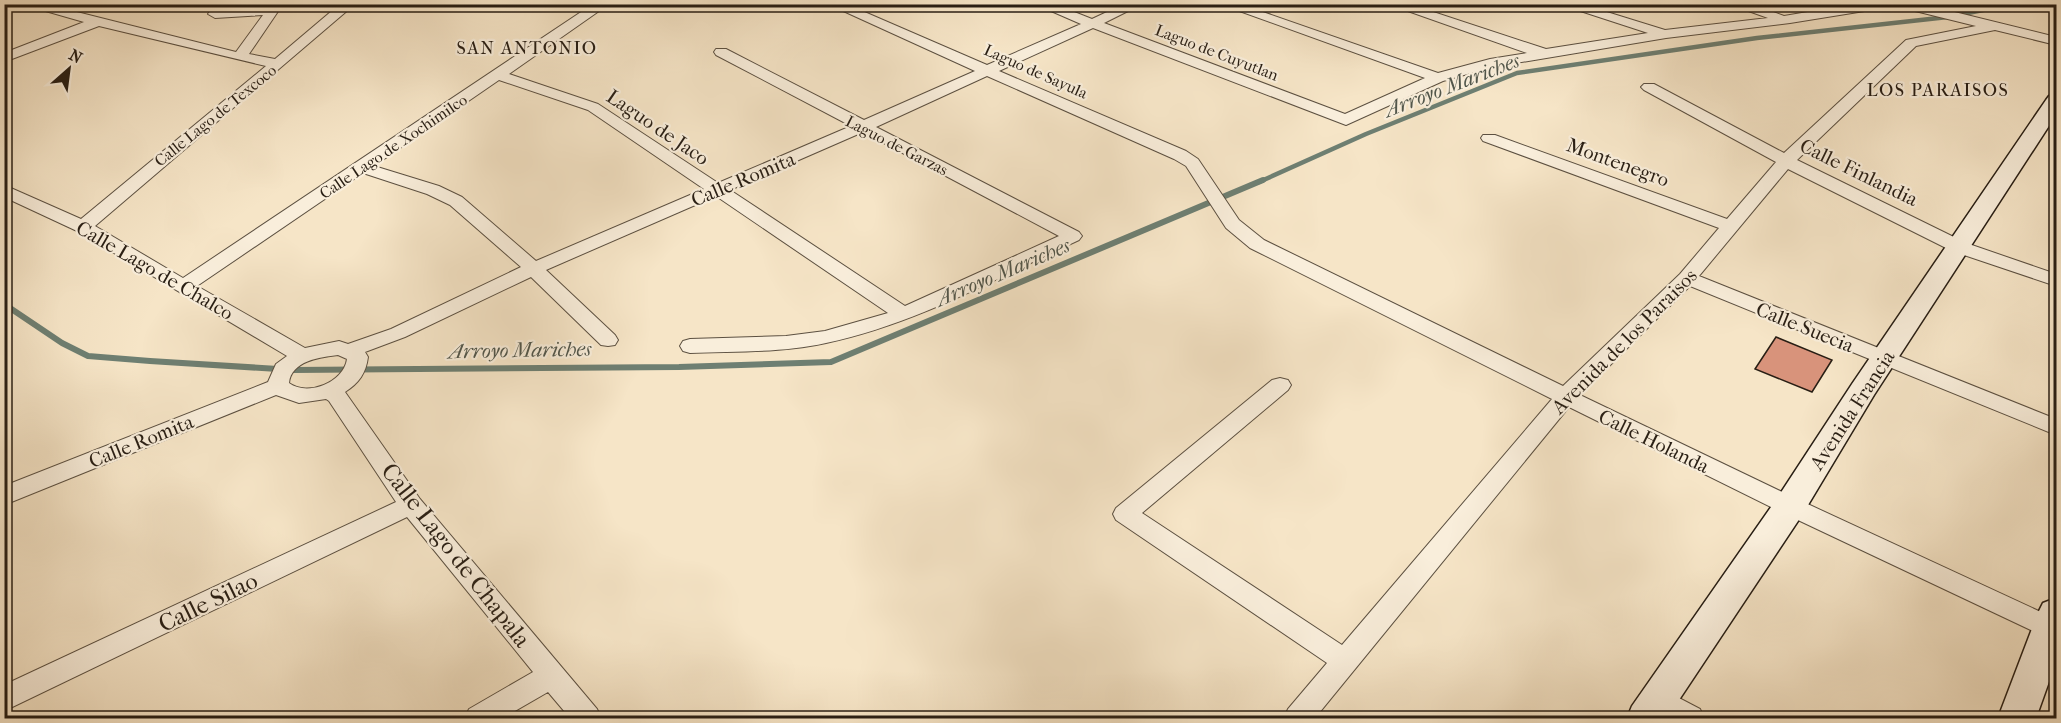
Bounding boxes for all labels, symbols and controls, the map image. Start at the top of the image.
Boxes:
street label: Laguo de Cuyutlan [1153,20,1282,85]
district label: SAN ANTONIO [456,38,598,59]
north arrow [39,39,99,99]
street label: Laguo de Sayula [981,40,1091,103]
text: N [66,45,86,68]
water label: Arroyo Mariches [1378,48,1523,123]
street label: Calle Lago de Texcoco [151,60,280,170]
district label: LOS PARAISOS [1867,80,2009,101]
street label: Laguo de Jaco [602,85,713,170]
street label: Calle Lago de Xochimilco [316,90,471,203]
street label: Laguo de Garzas [842,111,951,179]
street label: Montenegro [1563,133,1672,192]
street label: Calle Finlandia [1796,134,1922,211]
street label: Calle Romita [688,147,799,212]
street label: Calle Lago de Chalco [72,216,237,325]
water label: Arroyo Mariches [930,233,1074,312]
street label: Avenida de los Paraisos [1546,264,1702,419]
street label: Calle Suecia [1753,297,1858,358]
water label: Arroyo Mariches [445,337,592,363]
street label: Avenida Francia [1805,346,1900,475]
street label: Calle Holanda [1595,405,1713,478]
street label: Calle Romita [85,410,198,473]
street label: Calle Lago de Chapala [375,457,537,653]
street label: Calle Silao [154,566,262,638]

